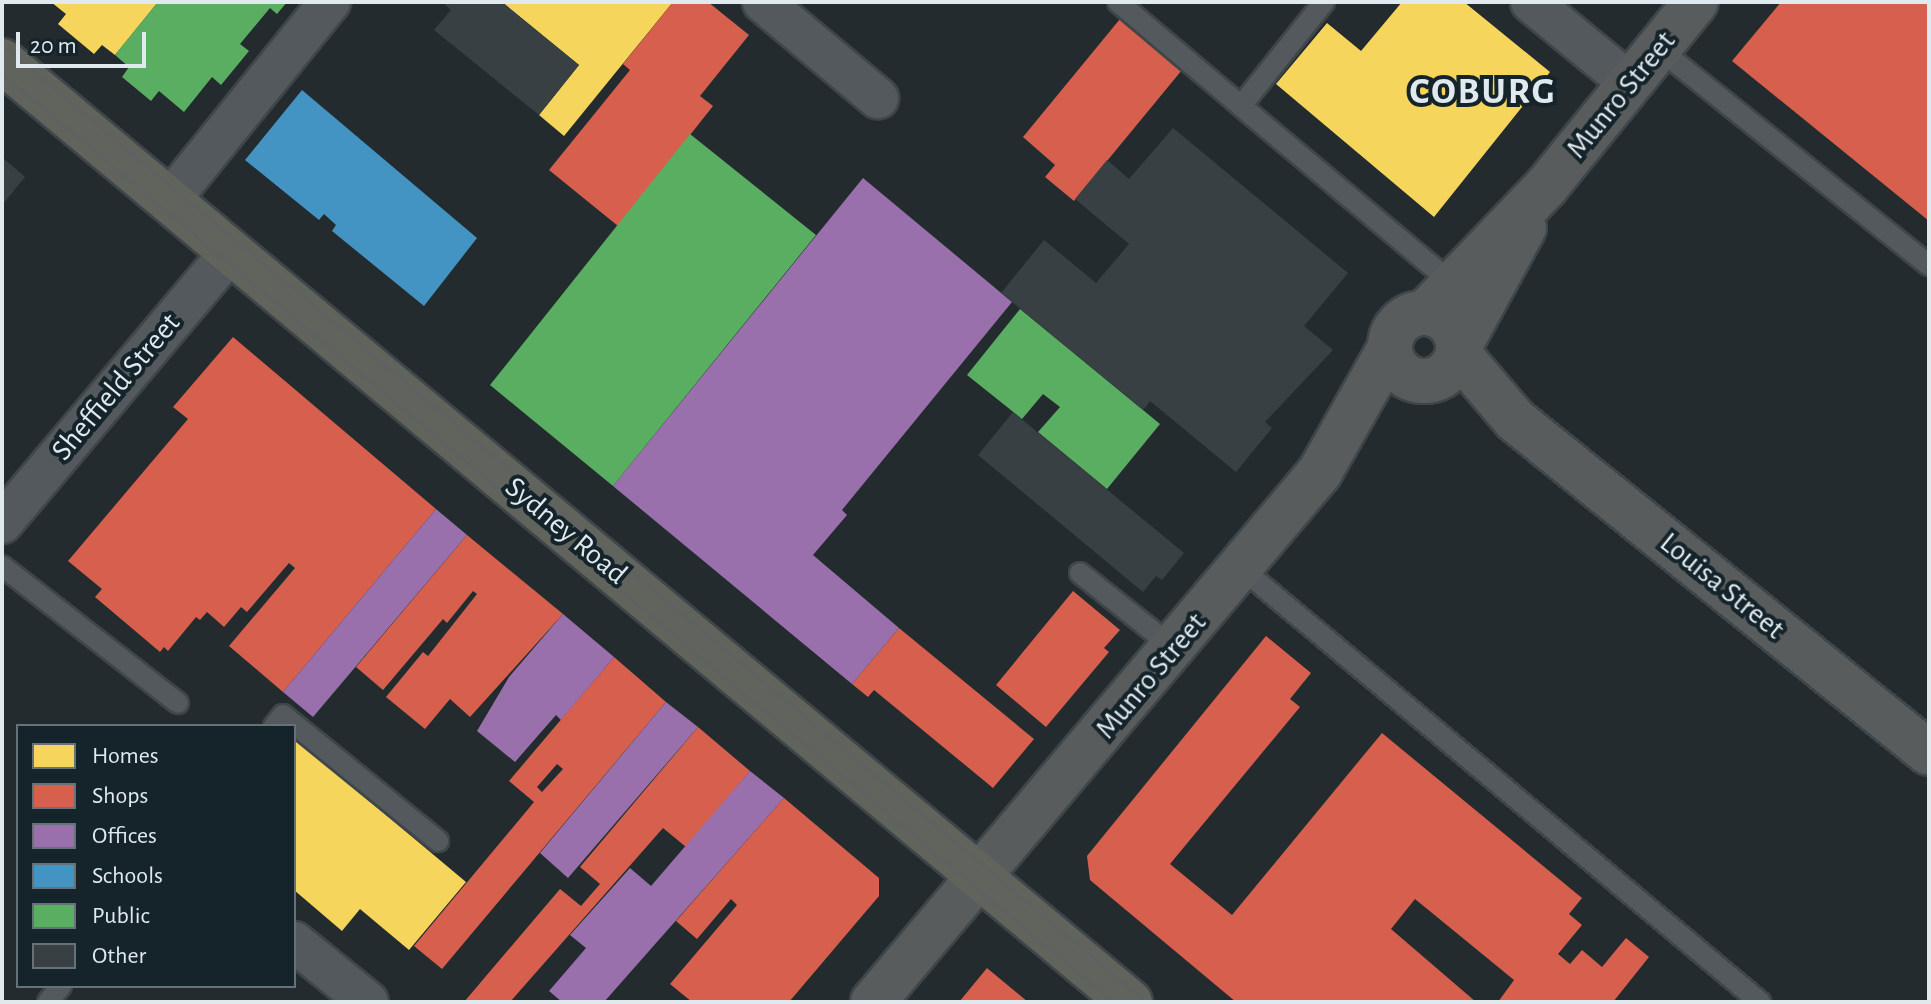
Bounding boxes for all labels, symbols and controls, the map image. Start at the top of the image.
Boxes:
scale bar [20,16,150,66]
street label: Munro Street [1559,24,1683,166]
text: 20 m [30,34,77,58]
district label: COBURG [1410,70,1556,116]
street label: Sheffield Street [44,306,188,468]
street label: Sydney Road [498,470,634,592]
street label: Louisa Street [1652,525,1792,647]
street label: Munro Street [1088,606,1214,746]
legend [16,724,296,988]
text: Homes [92,744,159,768]
text: Shops [92,784,148,808]
text: Offices [92,824,157,848]
text: Schools [92,864,163,888]
text: Public [92,904,150,928]
text: Other [92,944,146,968]

